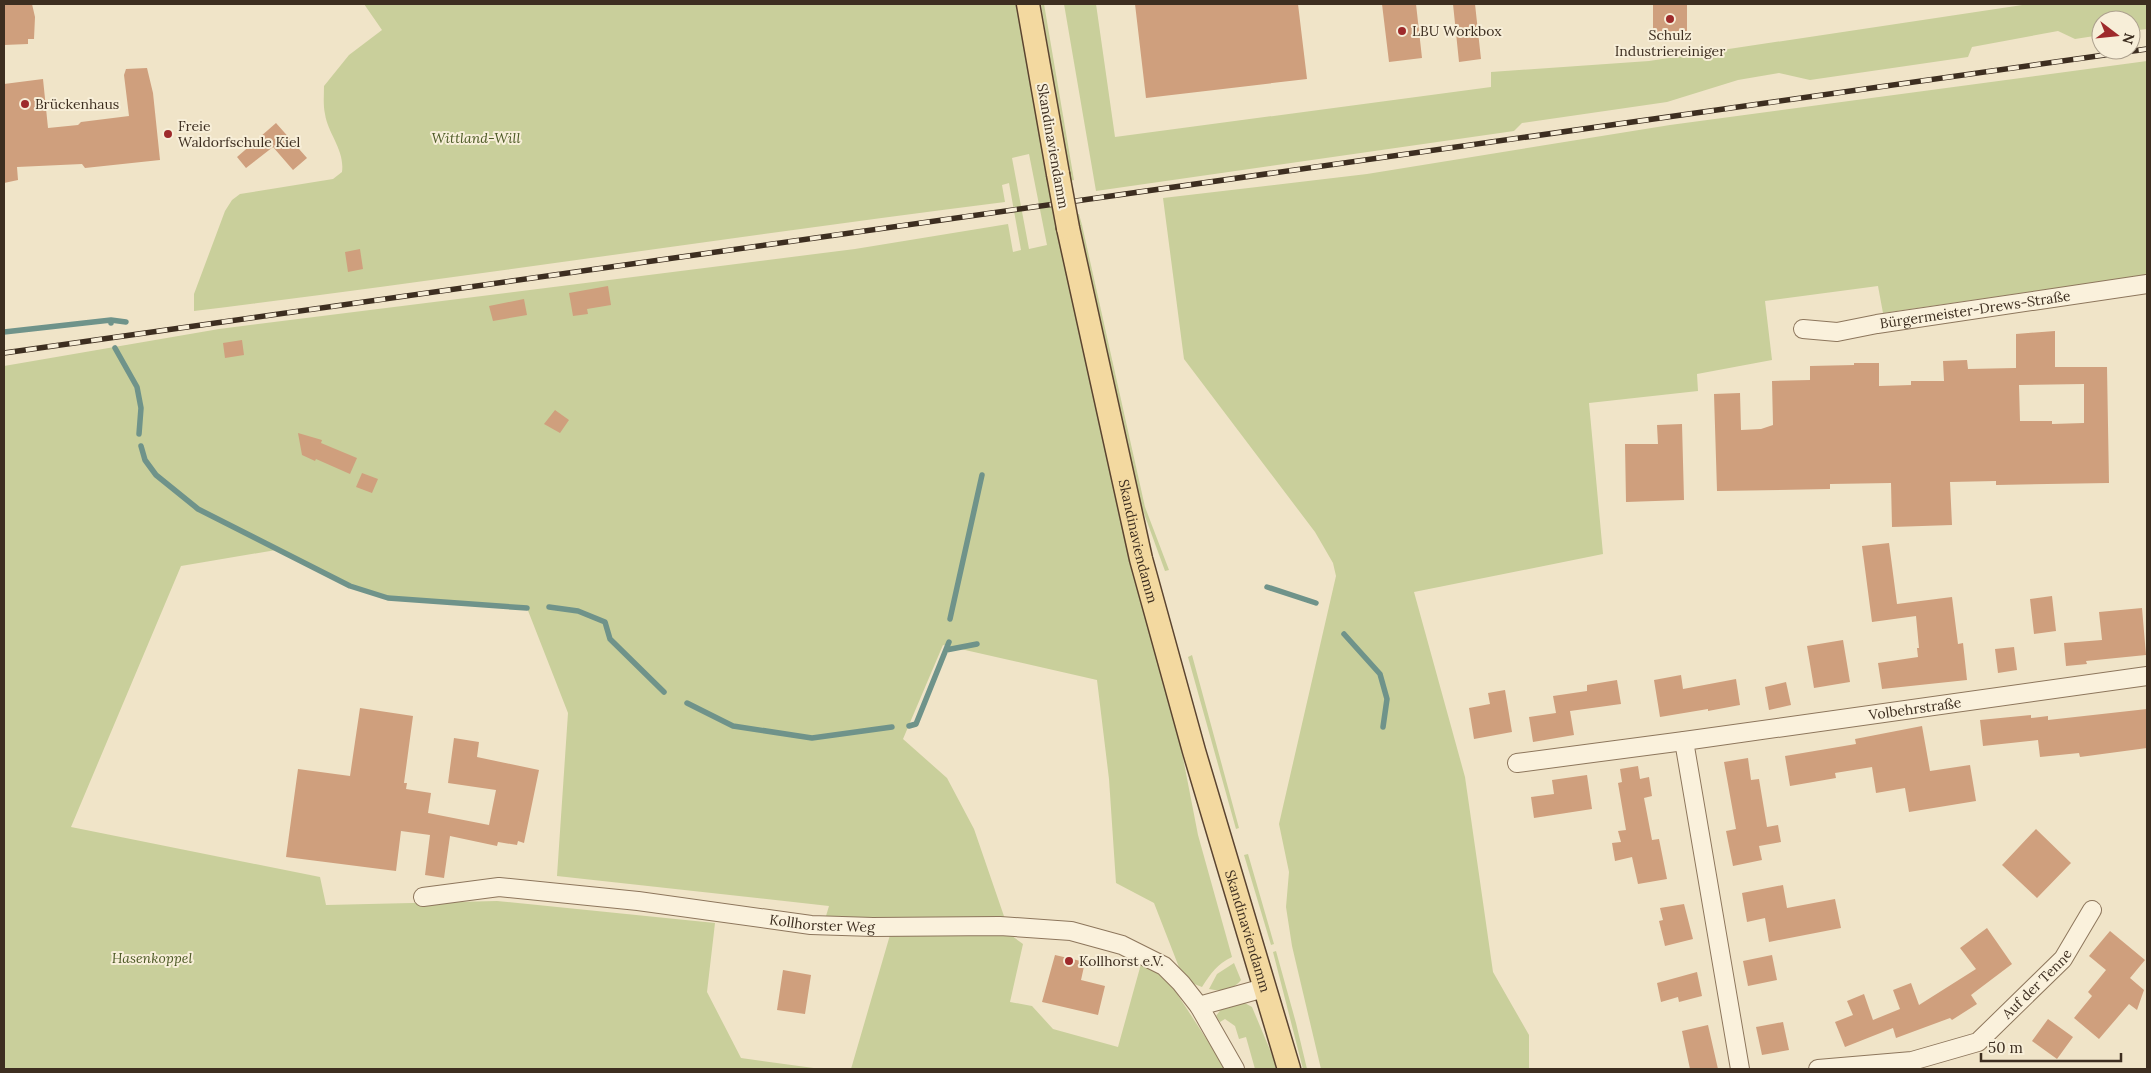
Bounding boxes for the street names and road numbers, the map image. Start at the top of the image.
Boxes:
street label: Skandinaviendamm [1033,82,1073,210]
street label: Bürgermeister-Drews-Straße [1879,286,2072,332]
street label: Skandinaviendamm [1115,478,1162,606]
street label: Volbehrstraße [1867,693,1963,724]
street label: Skandinaviendamm [1221,868,1275,995]
street label: Kollhorster Weg [768,910,875,936]
street label: Auf der Tenne [1998,945,2076,1023]

